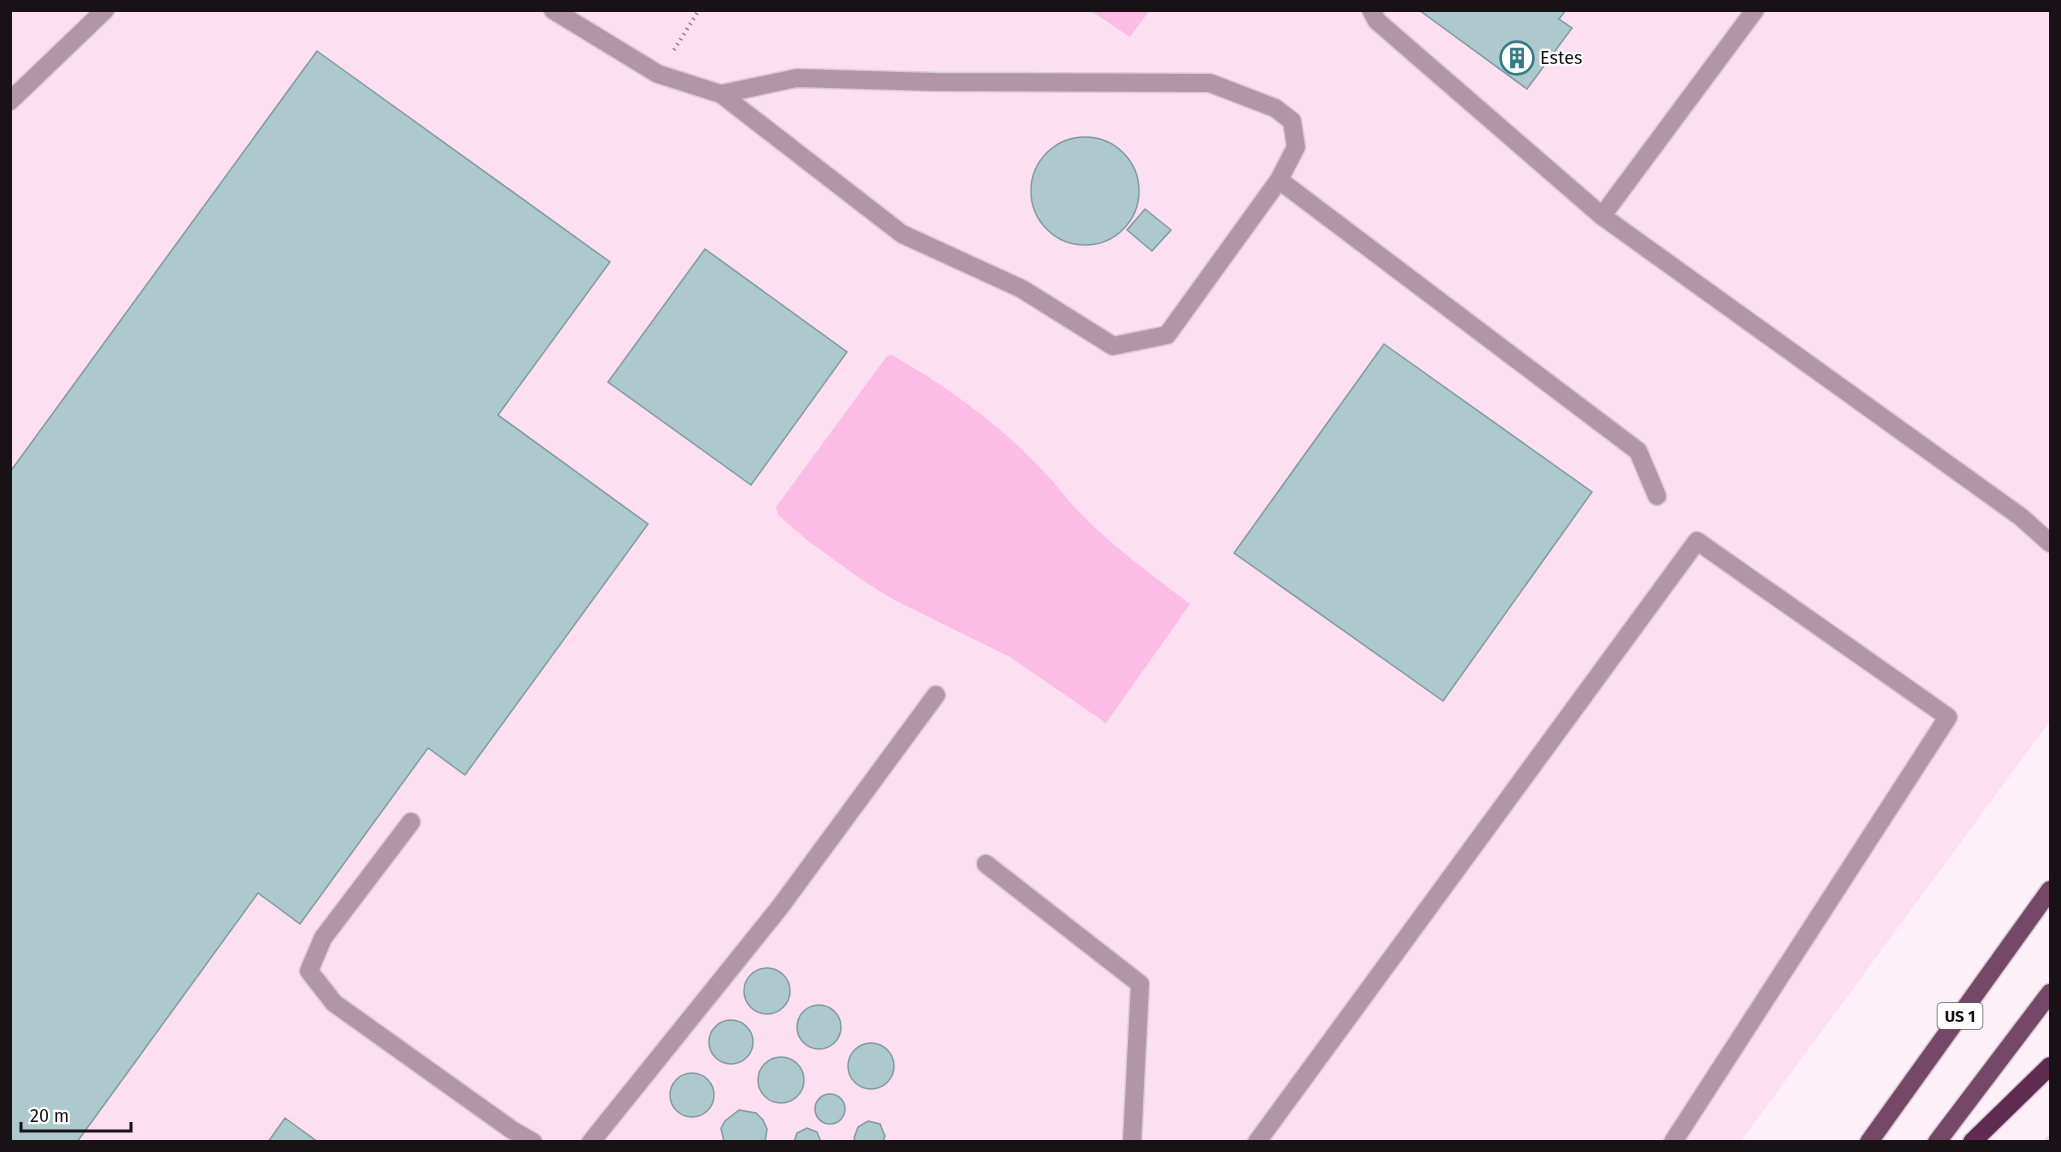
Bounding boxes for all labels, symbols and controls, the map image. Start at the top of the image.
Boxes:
building icon: Estes [1499,40,1535,76]
place label: Estes [1540,47,1582,69]
road number: US 1 [1938,1003,1982,1029]
scale bar [21,1095,130,1133]
text: 20 m [30,1105,69,1127]

